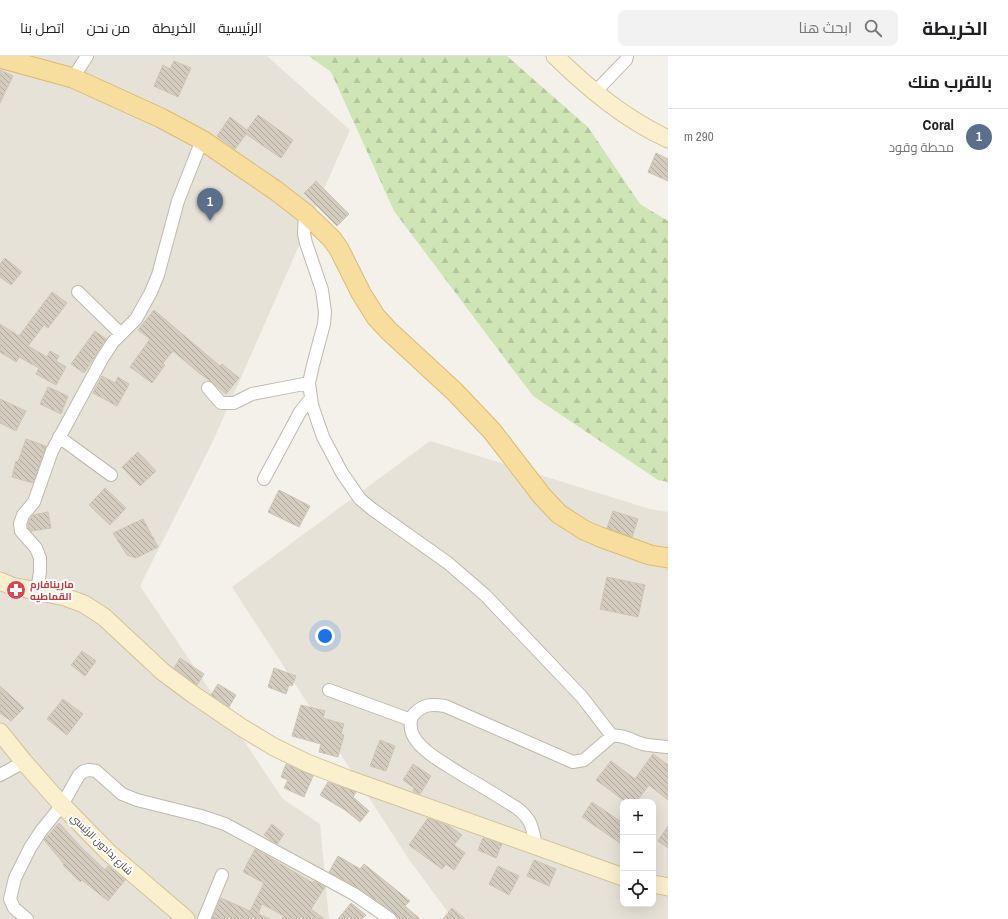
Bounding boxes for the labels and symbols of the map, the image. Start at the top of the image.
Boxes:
pin: 1 [197,188,223,221]
place label: مارينافارم القماطيه [30,578,74,603]
pharmacy icon: مارينافارم القماطيه [5,579,27,601]
your location [315,626,335,646]
street label: شارع بدادون الرئيسي [67,811,136,878]

